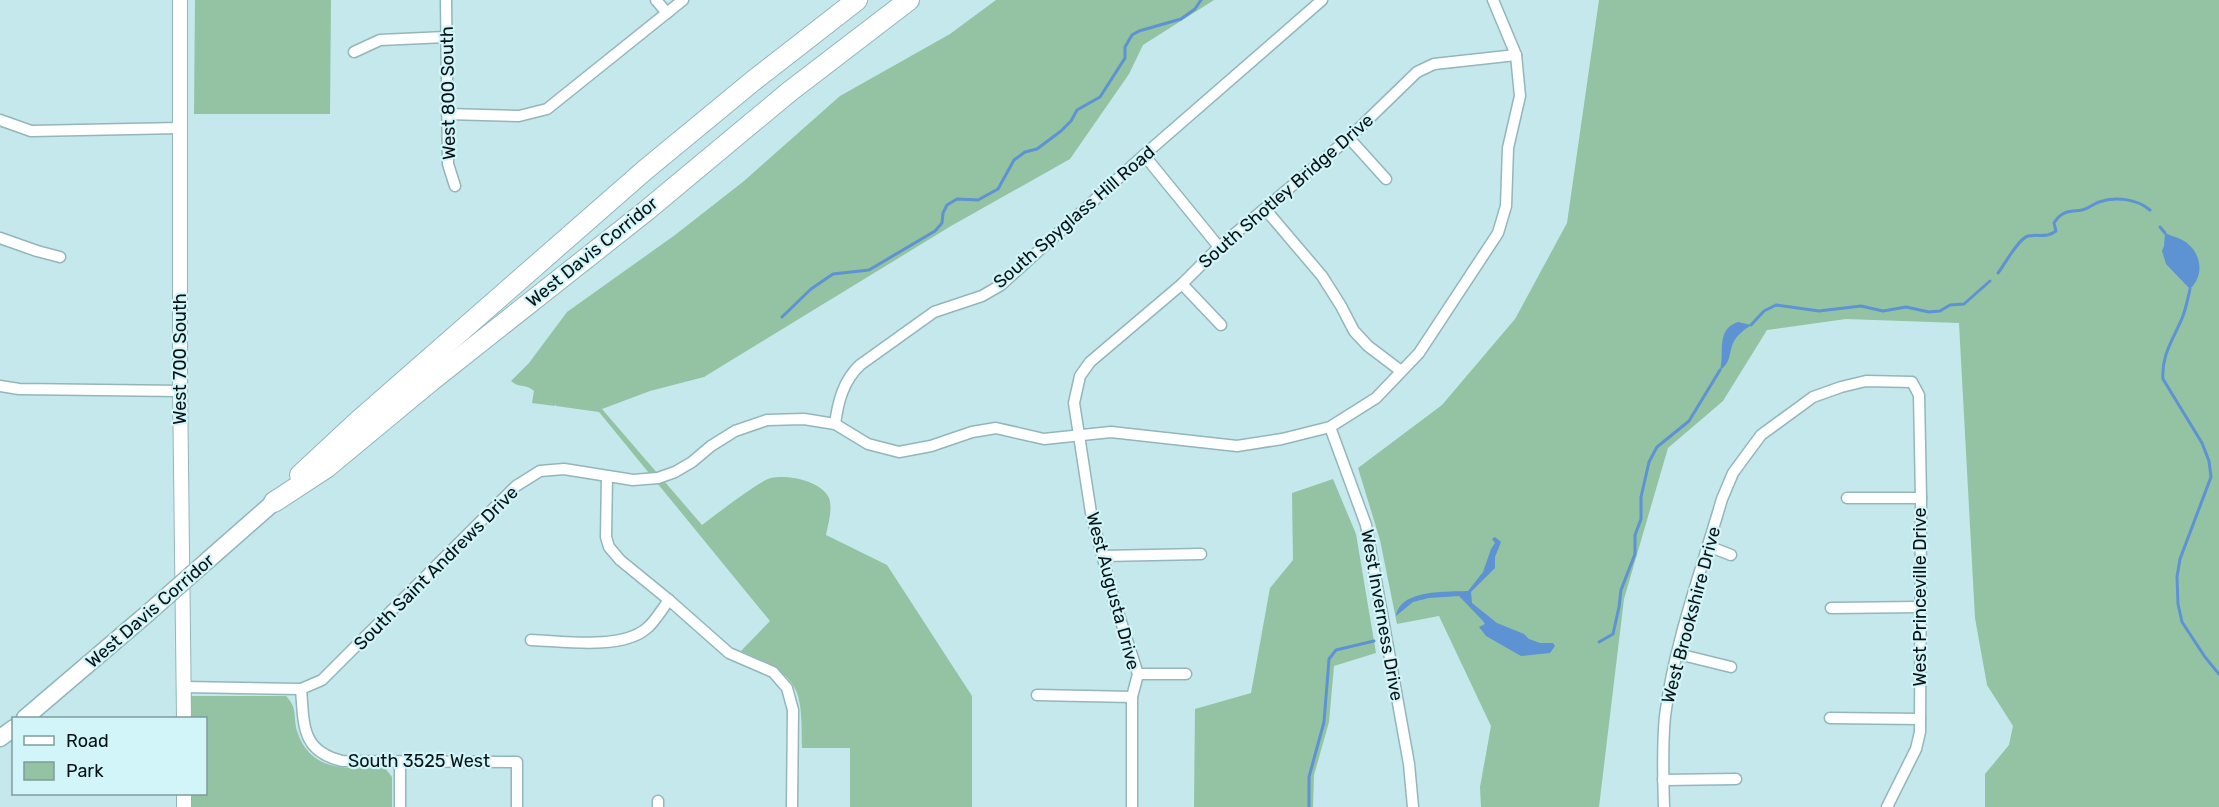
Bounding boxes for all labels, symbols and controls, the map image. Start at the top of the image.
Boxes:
street label: West 800 South [436,26,460,160]
street label: South Shotley Bridge Drive [1194,109,1378,273]
street label: South Spyglass Hill Road [989,141,1159,293]
street label: West Davis Corridor [522,192,662,312]
street label: West 700 South [169,293,191,425]
street label: South Saint Andrews Drive [349,481,523,655]
street label: West Princeville Drive [1909,508,1931,686]
street label: West Augusta Drive [1081,510,1145,672]
street label: West Brookshire Drive [1657,524,1725,706]
street label: West Inverness Drive [1356,527,1408,703]
street label: West Davis Corridor [81,549,219,673]
legend [12,717,207,795]
text: Road [66,730,109,752]
street label: South 3525 West [348,750,490,772]
text: Park [66,760,104,782]

